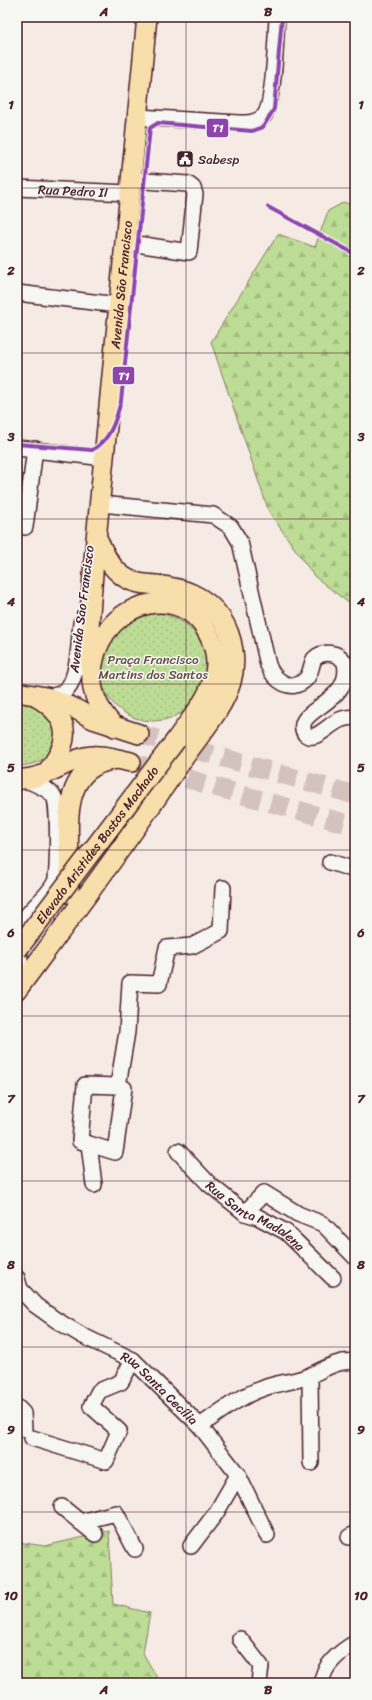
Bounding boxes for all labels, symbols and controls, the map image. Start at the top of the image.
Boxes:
text: A [99,0,108,23]
text: B [264,0,273,23]
text: 1 [8,93,14,116]
text: 1 [358,93,364,116]
line badge: T1 [206,118,229,138]
text: T1 [213,119,224,138]
place label: Sabesp [198,148,239,171]
public building icon: Sabesp [175,149,195,169]
street label: Rua Pedro II [37,178,108,204]
street label: Avenida São Francisco [104,219,139,351]
text: 2 [6,259,15,282]
text: 2 [356,259,365,282]
line badge: T1 [112,366,135,385]
text: T1 [119,367,130,386]
text: 3 [6,425,15,448]
text: 3 [356,425,365,448]
street label: Avenida São Francisco [62,544,101,675]
text: 4 [6,590,16,613]
text: 4 [356,590,366,613]
park label: Praça Francisco Martins dos Santos [98,648,208,686]
text: 5 [7,756,15,779]
text: 5 [357,756,365,779]
street label: Elevado Aristides Bastos Machado [29,761,165,929]
text: 6 [6,921,15,944]
text: 6 [356,921,365,944]
text: 7 [7,1087,16,1110]
text: 7 [357,1087,366,1110]
street label: Rua Santa Madalena [200,1174,311,1257]
text: 8 [6,1253,15,1276]
text: 8 [356,1253,365,1276]
street label: Rua Santa Cecília [117,1345,204,1431]
text: 9 [7,1418,15,1441]
text: 9 [357,1418,365,1441]
text: 10 [4,1584,18,1607]
text: 10 [354,1584,368,1607]
text: A [99,1678,108,1700]
text: B [264,1678,273,1700]

